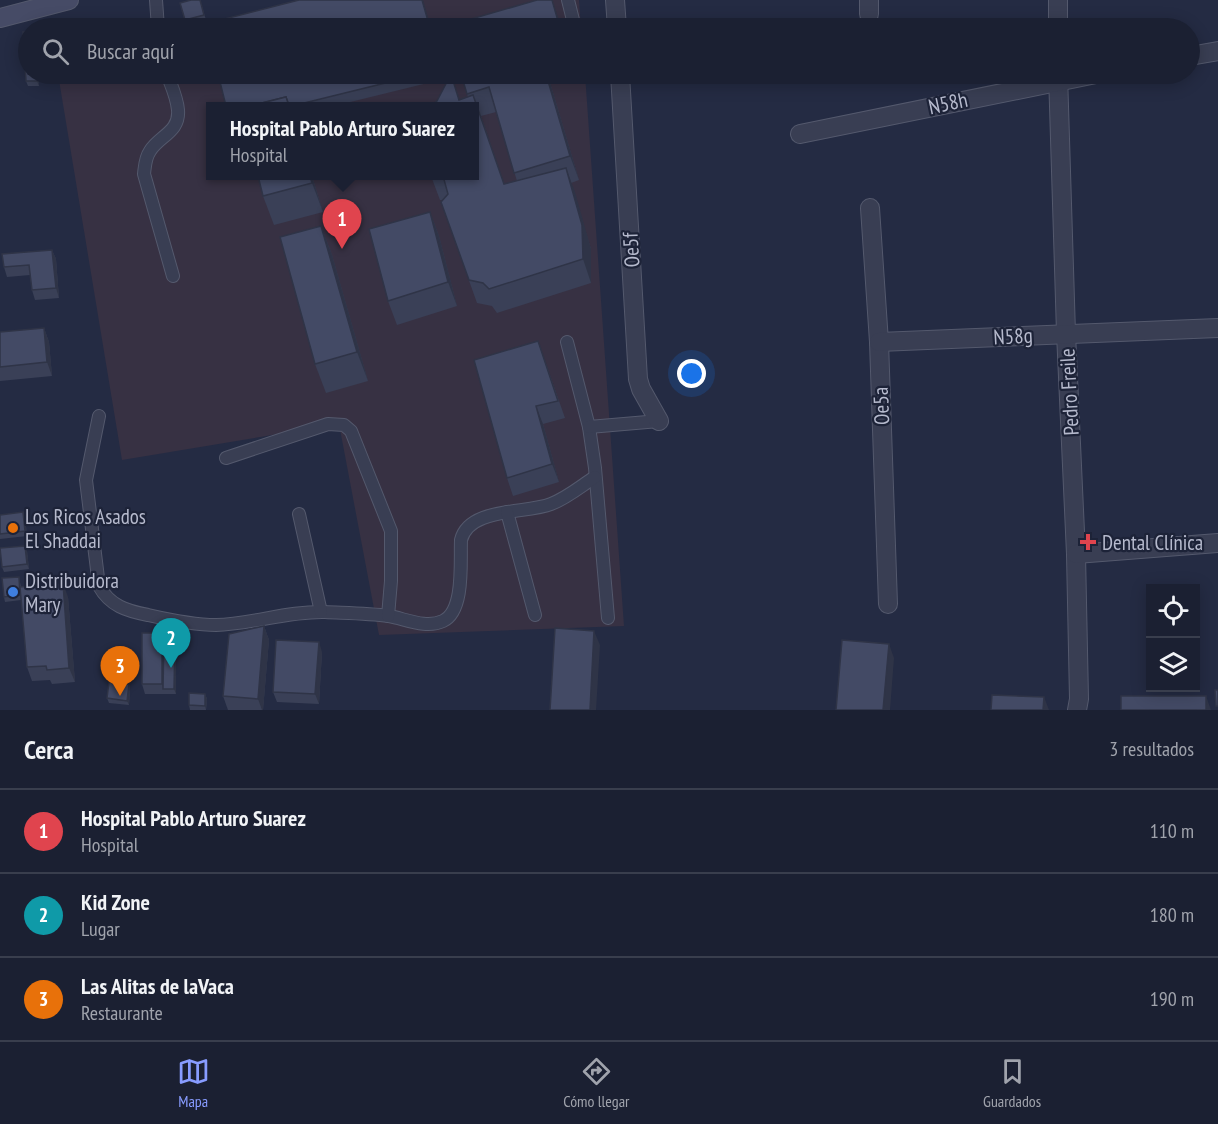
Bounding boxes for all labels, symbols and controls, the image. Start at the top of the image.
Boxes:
search box [18,18,1200,84]
icon: search [39,35,72,68]
text: Buscar aquí [87,37,174,65]
street label: N58h [926,86,970,120]
popup [206,102,479,180]
text: Hospital Pablo Arturo Suarez [230,114,455,142]
text: Hospital [230,142,287,168]
pin: 1 [322,200,362,249]
street label: Oe5f [617,231,645,268]
street label: N58g [993,321,1033,351]
street label: Pedro Freile [1053,348,1085,436]
your location [677,359,706,388]
street label: Oe5a [867,387,895,425]
place label: Los Ricos Asados El Shaddai [25,503,146,554]
marker: Los Ricos Asados El Shaddai [6,521,20,535]
place label: Dental Clínica [1102,529,1203,556]
marker: Dental Clínica [1079,533,1097,551]
place label: Distribuidora Mary [25,567,119,618]
map controls [1146,584,1200,692]
button: locate [1146,584,1200,638]
marker: Distribuidora Mary [6,585,20,599]
pin: 2 [152,618,190,668]
button: layers [1146,638,1200,692]
pin: 3 [100,646,140,696]
text: Cerca [24,733,74,766]
text: 3 resultados [1109,736,1194,762]
text: Hospital Pablo Arturo Suarez [81,804,306,832]
text: 1 [39,818,48,844]
text: 110 m [1150,818,1194,844]
text: Hospital [81,832,138,858]
text: Kid Zone [81,888,150,916]
text: 2 [39,902,48,928]
text: 180 m [1150,902,1194,928]
text: Lugar [81,916,120,942]
text: Las Alitas de laVaca [81,972,234,1000]
text: 3 [39,986,48,1012]
text: 190 m [1150,986,1194,1012]
text: Restaurante [81,1000,163,1026]
tab: Mapa [177,1055,210,1111]
tab: Cómo llegar [563,1055,629,1111]
tab: Guardados [983,1055,1041,1111]

